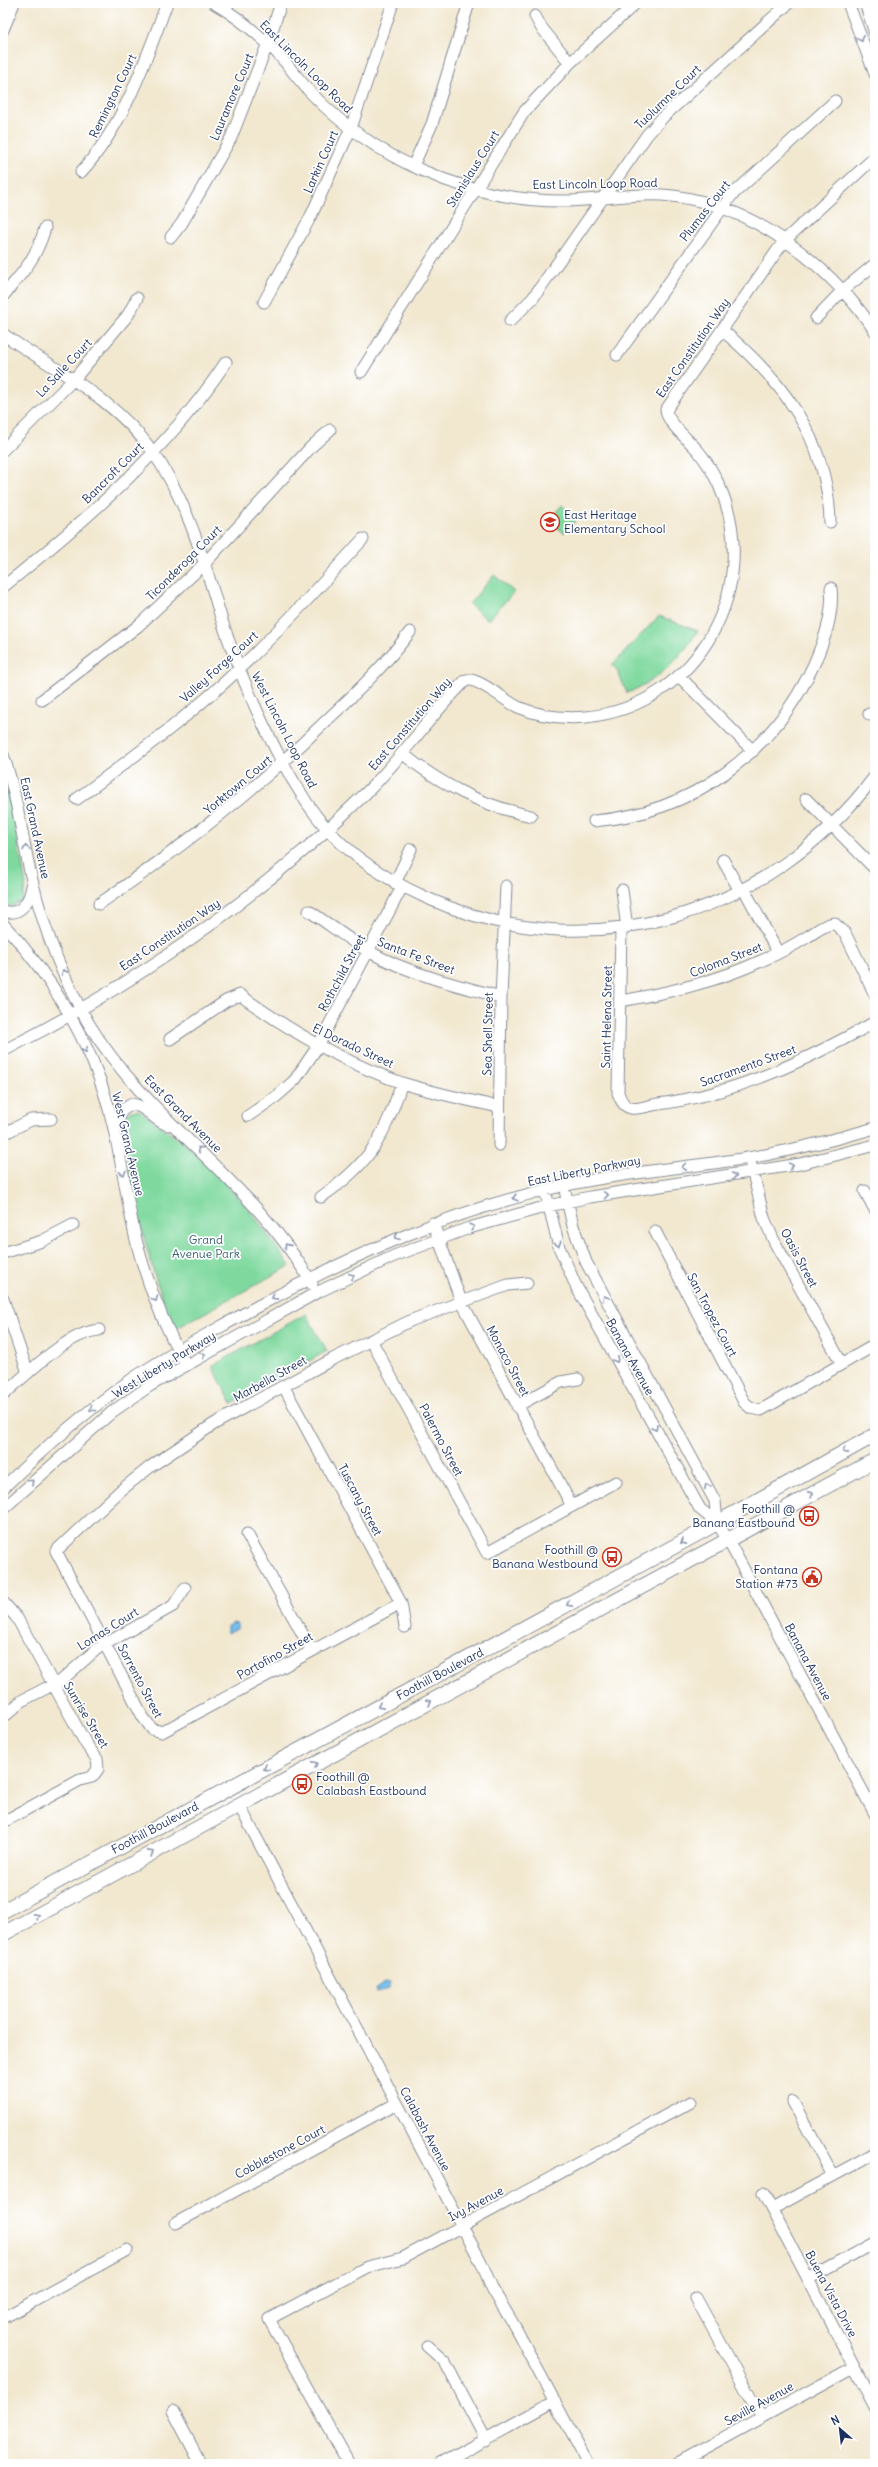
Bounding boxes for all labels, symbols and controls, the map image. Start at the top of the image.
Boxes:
street label: East Lincoln Loop Road [257,17,356,116]
one-way arrow [856,35,864,42]
street label: Remington Court [86,51,139,140]
street label: Lauramore Court [206,51,257,143]
street label: Tuolumne Court [631,61,704,132]
street label: Larkin Court [300,128,341,196]
street label: Stanislaus Court [443,128,502,210]
street label: East Lincoln Loop Road [532,175,658,192]
street label: Plumas Court [676,177,733,244]
street label: East Constitution Way [653,295,733,400]
street label: La Salle Court [33,335,95,400]
street label: Bancroft Court [79,439,146,506]
place label: East Heritage Elementary School [564,507,665,536]
school or university icon: East Heritage Elementary School [539,511,561,533]
street label: Ticonderoga Court [143,522,224,603]
street label: Valley Forge Court [177,628,261,706]
street label: West Lincoln Loop Road [249,669,320,790]
street label: East Constitution Way [365,674,454,773]
street label: Yorktown Court [201,752,275,817]
street label: East Grand Avenue [17,776,54,880]
one-way arrow [22,845,31,851]
street label: East Constitution Way [117,895,223,974]
street label: Rothchild Street [315,931,368,1014]
street label: Santa Fe Street [375,934,457,977]
street label: Coloma Street [688,939,764,980]
street label: Saint Helena Street [598,965,615,1069]
one-way arrow [61,968,69,976]
street label: Sea Shell Street [479,992,496,1076]
street label: El Dorado Street [310,1020,396,1071]
street label: Sacramento Street [698,1041,798,1090]
one-way arrow [80,1045,88,1053]
street label: East Grand Avenue [141,1072,225,1156]
street label: West Grand Avenue [109,1090,148,1198]
one-way arrow [197,1147,205,1154]
street label: East Liberty Parkway [526,1152,642,1189]
one-way arrow [680,1162,687,1171]
one-way arrow [788,1162,794,1171]
one-way arrow [118,1170,127,1177]
one-way arrow [731,1172,737,1181]
one-way arrow [602,1191,609,1199]
one-way arrow [512,1193,519,1202]
one-way arrow [468,1223,475,1232]
street label: Oasis Street [778,1226,821,1290]
park label: Grand Avenue Park [172,1232,240,1261]
one-way arrow [393,1233,400,1241]
one-way arrow [553,1240,562,1247]
one-way arrow [284,1243,292,1250]
street label: San Tropez Court [684,1270,741,1359]
one-way arrow [347,1273,355,1281]
one-way arrow [271,1293,278,1300]
one-way arrow [602,1295,609,1302]
one-way arrow [151,1296,159,1303]
street label: Banana Avenue [603,1316,658,1398]
street label: Monaco Street [484,1323,533,1399]
street label: West Liberty Parkway [109,1328,218,1401]
street label: Marbella Street [230,1352,309,1405]
one-way arrow [199,1353,206,1360]
one-way arrow [612,1356,619,1363]
street label: Palermo Street [416,1401,467,1479]
one-way arrow [90,1404,97,1411]
one-way arrow [650,1424,658,1431]
one-way arrow [842,1447,849,1454]
street label: Tuscany Street [335,1461,386,1538]
one-way arrow [26,1480,34,1487]
one-way arrow [704,1483,711,1490]
one-way arrow [807,1492,814,1499]
place label: Foothill @ Banana Eastbound [692,1501,795,1530]
bus stop icon: Foothill @ Banana Eastbound [798,1505,820,1527]
one-way arrow [680,1537,687,1544]
place label: Foothill @ Banana Westbound [492,1542,598,1571]
bus stop icon: Foothill @ Banana Westbound [601,1546,623,1568]
place label: Fontana Station #73 [735,1562,798,1591]
public building icon: Fontana Station #73 [801,1566,823,1588]
one-way arrow [565,1599,573,1606]
street label: Lomas Court [74,1604,141,1653]
street label: Banana Avenue [782,1621,835,1703]
street label: Portofino Street [234,1629,315,1683]
street label: Sorrento Street [115,1641,166,1720]
street label: Foothill Boulevard [394,1644,486,1703]
street label: Sunrise Street [61,1679,112,1751]
one-way arrow [425,1700,432,1707]
one-way arrow [377,1701,385,1709]
one-way arrow [310,1762,318,1769]
one-way arrow [263,1763,270,1770]
place label: Foothill @ Calabash Eastbound [316,1769,427,1798]
bus stop icon: Foothill @ Calabash Eastbound [291,1773,313,1795]
street label: Foothill Boulevard [109,1798,201,1857]
one-way arrow [147,1851,154,1858]
one-way arrow [33,1913,40,1920]
street label: Calabash Avenue [397,2084,454,2173]
street label: Cobblestone Court [232,2121,327,2182]
street label: Ivy Avenue [446,2183,506,2224]
street label: Buena Vista Drive [802,2248,861,2340]
street label: Seville Avenue [722,2378,796,2429]
north arrow [820,2409,860,2449]
text: N [829,2412,842,2428]

